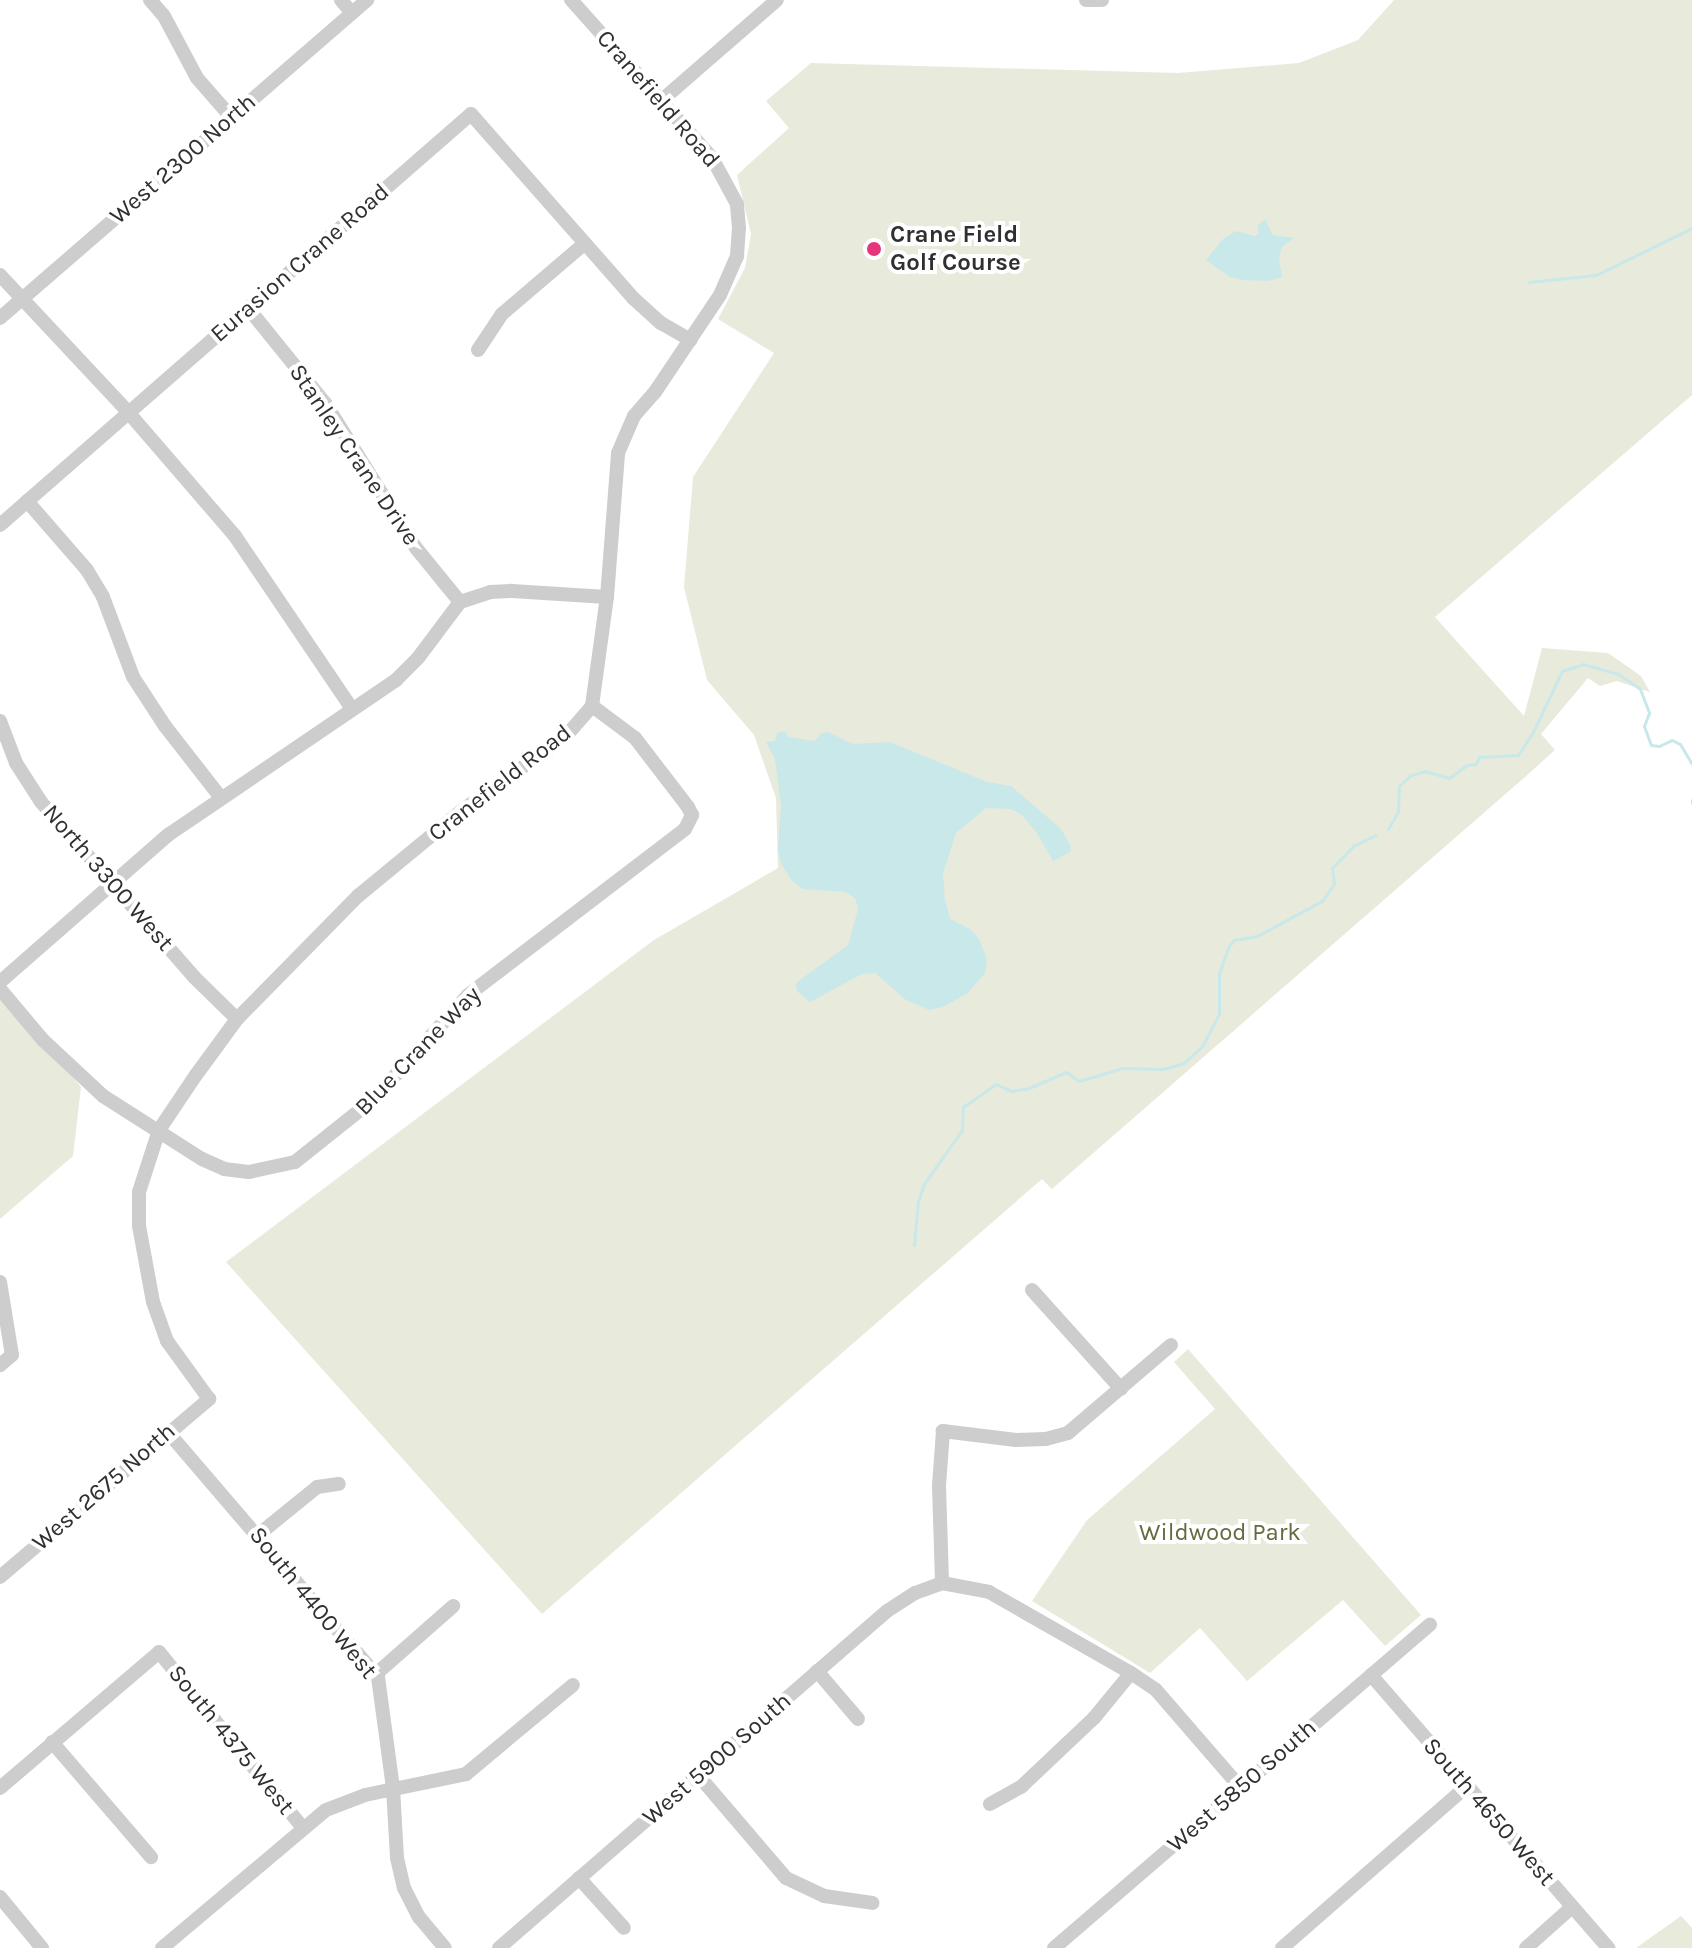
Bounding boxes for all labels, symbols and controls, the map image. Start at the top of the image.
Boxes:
street label: Cranefield Road [590,24,726,174]
street label: West 2300 North [104,88,262,230]
street label: Eurasion Crane Road [205,178,395,348]
place label: Crane Field Golf Course [890,221,1021,277]
marker: Crane Field Golf Course [865,240,883,258]
street label: Stanley Crane Drive [283,359,425,551]
street label: Cranefield Road [423,718,577,848]
street label: North 3300 West [37,799,179,957]
street label: Blue Crane Way [349,980,487,1122]
street label: West 2675 North [27,1417,181,1557]
park label: Wildwood Park [1139,1519,1301,1547]
street label: South 4400 West [243,1521,383,1685]
street label: South 4375 West [162,1659,300,1821]
street label: West 5900 South [637,1687,797,1831]
street label: West 5850 South [1162,1714,1322,1858]
street label: South 4650 West [1417,1732,1561,1892]

